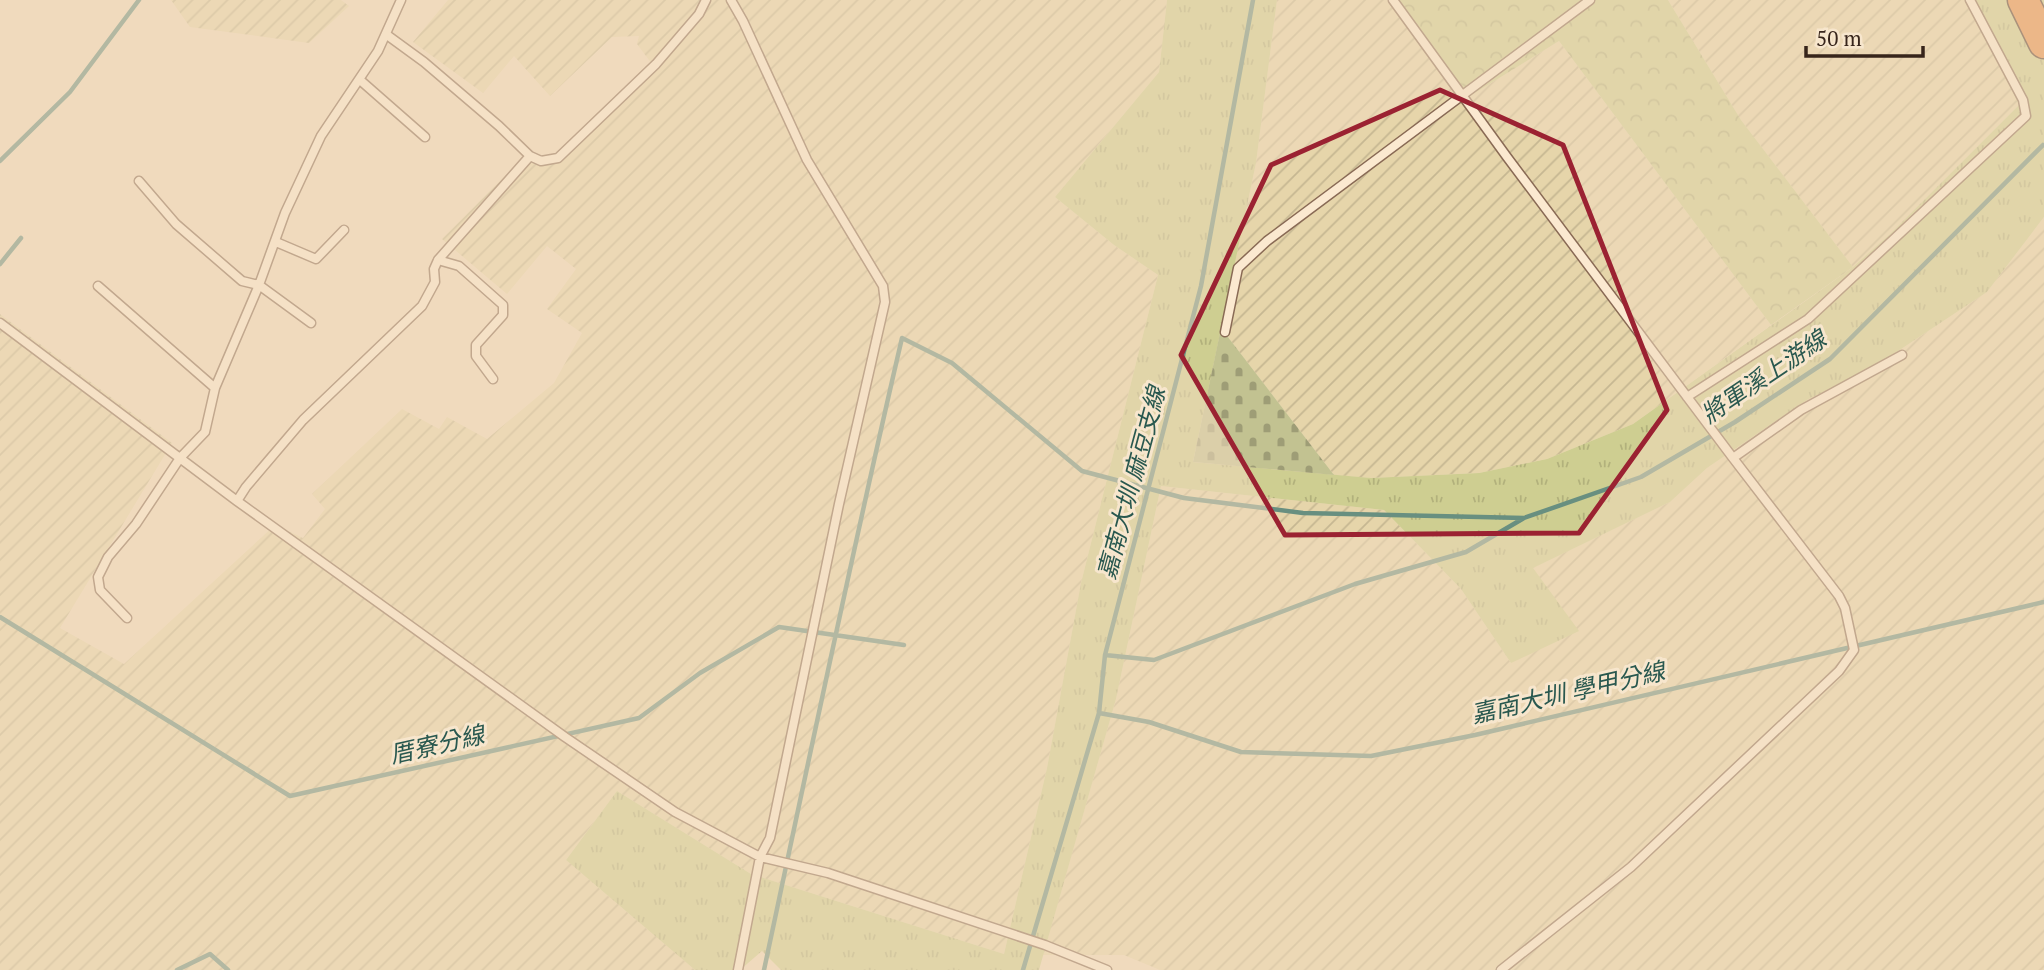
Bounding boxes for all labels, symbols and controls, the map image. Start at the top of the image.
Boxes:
scale bar [1806,14,1923,58]
text: 50 m [1816,24,1862,52]
water label: 將軍溪上游線 [1695,321,1835,430]
water label: 嘉南大圳 麻豆支線 [1090,380,1173,582]
water label: 嘉南大圳 學甲分線 [1468,654,1671,730]
water label: 厝寮分線 [386,717,490,770]

